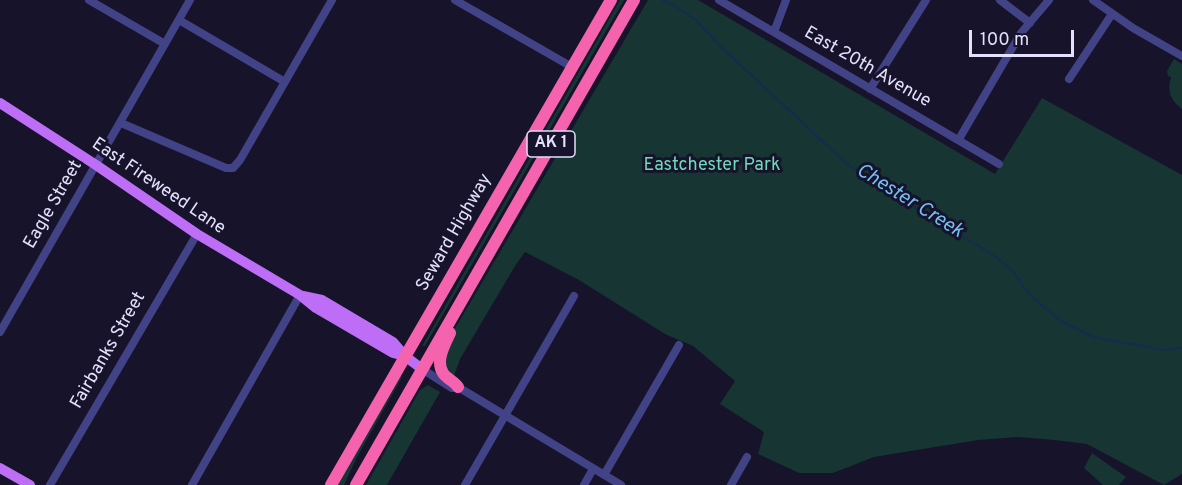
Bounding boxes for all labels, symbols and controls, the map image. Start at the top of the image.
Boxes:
scale bar [972,18,1077,56]
street label: East 20th Avenue [800,23,934,113]
text: 100 m [980,29,1029,52]
road number: AK 1 [527,131,575,157]
street label: East Fireweed Lane [87,134,229,240]
park label: Eastchester Park [643,155,781,177]
street label: Eagle Street [20,157,88,253]
water label: Chester Creek [851,159,967,245]
street label: Seward Highway [413,170,497,296]
street label: Fairbanks Street [67,289,151,413]

